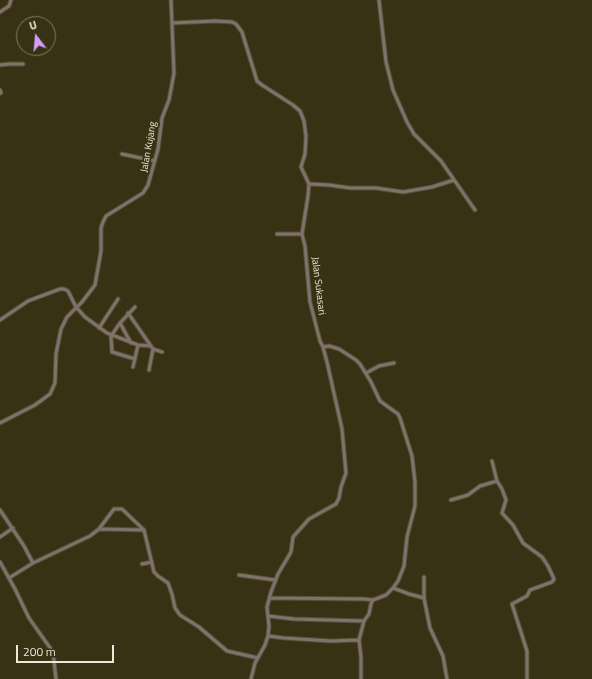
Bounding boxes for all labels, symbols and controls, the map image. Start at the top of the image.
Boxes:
north arrow [16,16,56,56]
text: U [27,17,39,34]
street label: Jalan Kujang [139,121,159,173]
street label: Jalan Sukasari [308,256,328,316]
scale bar [18,637,116,663]
text: 200 m [23,642,56,661]

